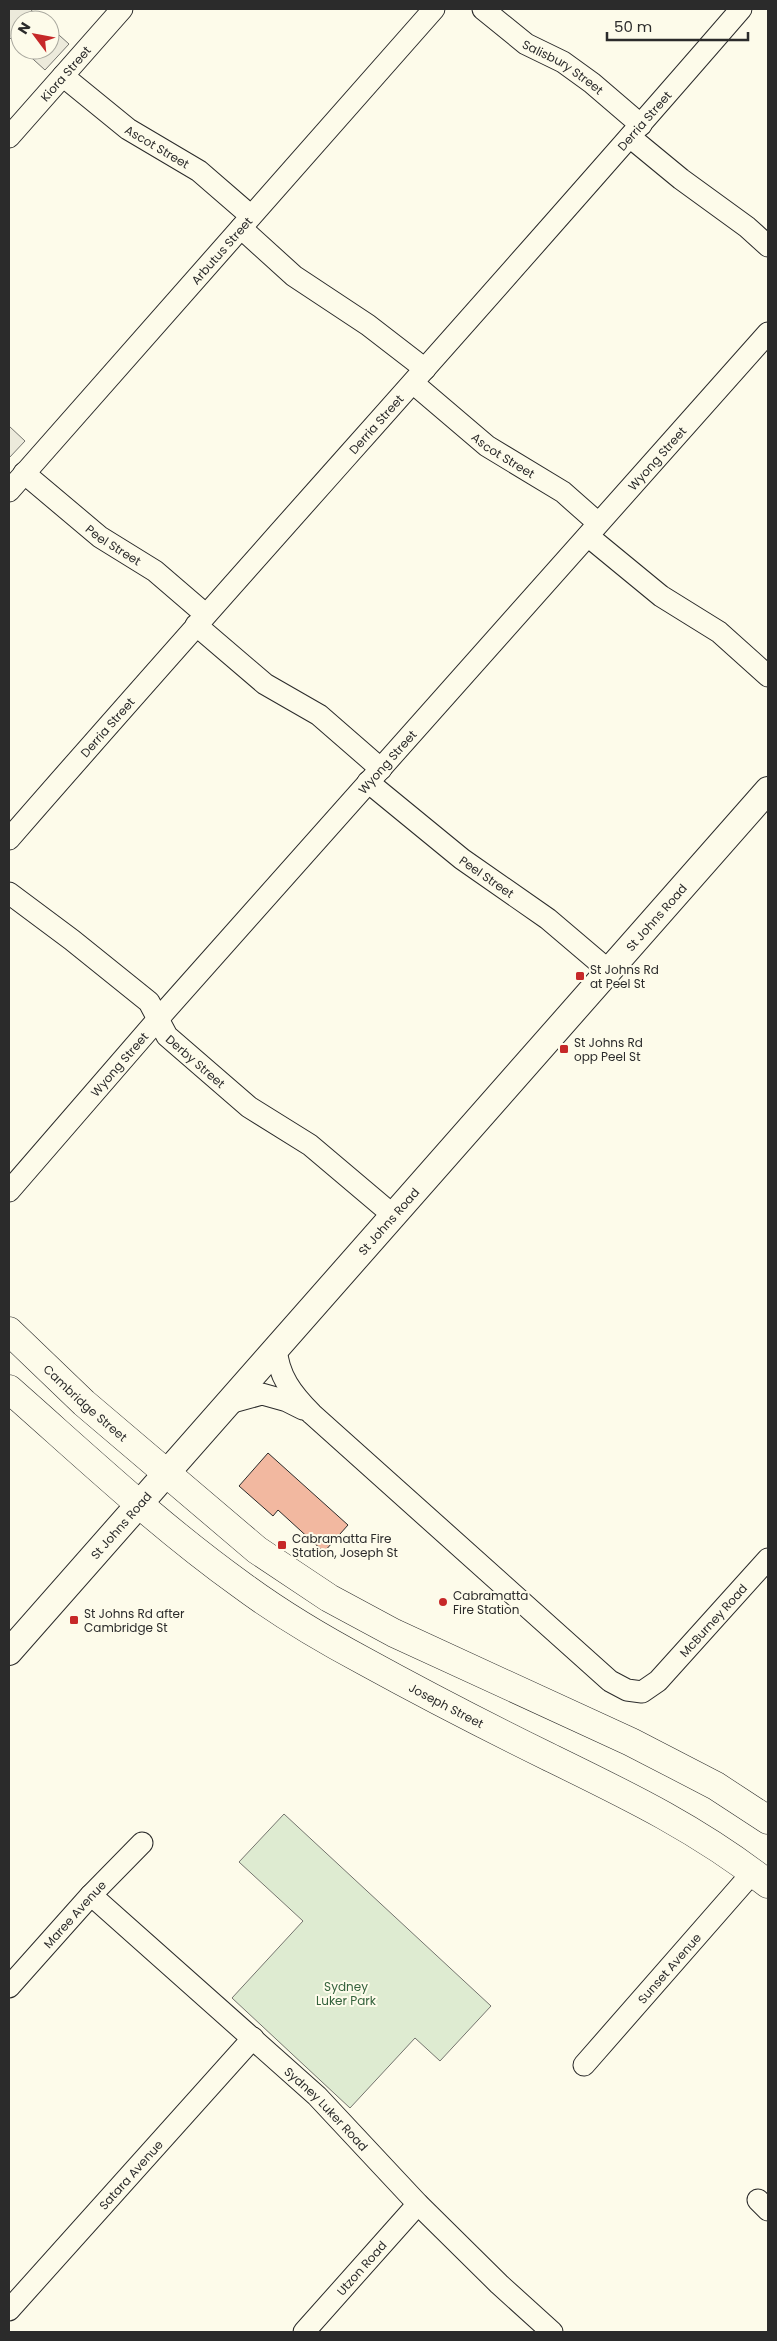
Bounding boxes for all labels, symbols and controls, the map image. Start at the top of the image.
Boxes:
north arrow [10,10,60,60]
scale bar [607,10,748,42]
text: 50 m [614,16,652,37]
text: N [13,18,35,38]
street label: Salisbury Street [520,35,607,98]
street label: Kiora Street [36,42,94,105]
street label: Derria Street [613,87,675,154]
street label: Ascot Street [122,121,193,172]
street label: Arbutus Street [187,213,256,288]
street label: Derria Street [345,390,407,457]
street label: Wyong Street [624,423,690,494]
street label: Ascot Street [468,428,538,482]
street label: Peel Street [82,520,145,569]
street label: Derria Street [76,693,138,760]
street label: Wyong Street [354,726,420,797]
street label: Peel Street [456,851,518,902]
street label: St Johns Road [622,880,690,955]
place label: St Johns Rd at Peel St [590,961,659,992]
marker: St Johns Rd at Peel St [574,970,586,982]
street label: Wyong Street [86,1028,152,1100]
street label: Derby Street [162,1030,229,1091]
place label: St Johns Rd opp Peel St [574,1034,643,1065]
marker: St Johns Rd opp Peel St [558,1043,570,1055]
street label: St Johns Road [354,1184,423,1259]
street label: Cambridge Street [40,1360,131,1445]
street label: St Johns Road [86,1488,155,1563]
place label: Cabramatta Fire Station, Joseph St [292,1530,398,1561]
marker: Cabramatta Fire Station, Joseph St [276,1539,288,1551]
street label: McBurney Road [675,1580,751,1660]
place label: Cabramatta Fire Station [453,1587,528,1618]
marker: Cabramatta Fire Station [437,1596,449,1608]
place label: St Johns Rd after Cambridge St [84,1605,185,1636]
marker: St Johns Rd after Cambridge St [68,1614,80,1626]
street label: Joseph Street [406,1678,487,1732]
street label: Maree Avenue [39,1876,110,1952]
street label: Sunset Avenue [633,1929,705,2007]
park label: Sydney Luker Park [316,1978,377,2009]
street label: Sydney Luker Road [281,2063,372,2154]
street label: Satara Avenue [95,2136,166,2213]
street label: Utzon Road [332,2237,390,2299]

